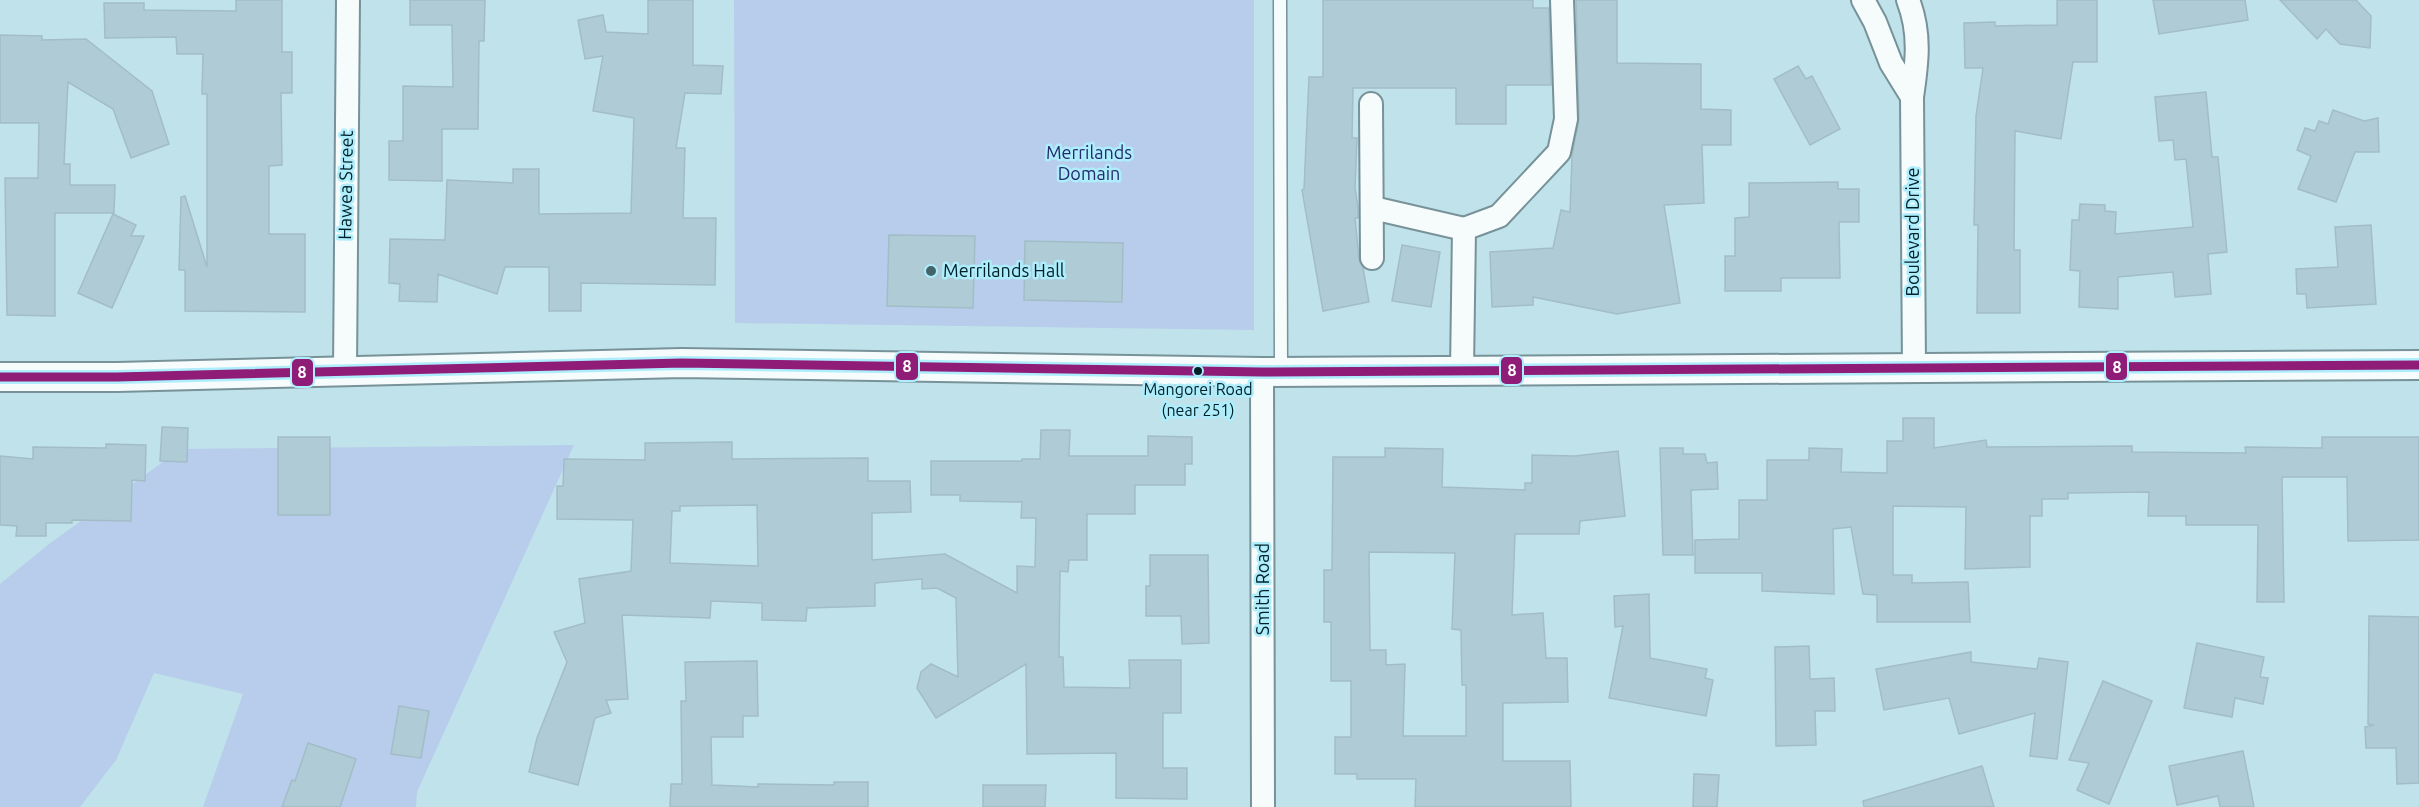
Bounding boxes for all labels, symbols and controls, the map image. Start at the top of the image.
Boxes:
street label: Hawea Street [334,130,356,240]
park label: Merrilands Domain [1046,142,1132,183]
street label: Boulevard Drive [1902,168,1922,296]
place label: Merrilands Hall [943,260,1065,280]
marker: Merrilands Hall [924,264,938,278]
line badge: 8 [895,352,919,381]
line badge: 8 [2105,352,2128,381]
line badge: 8 [1500,356,1523,385]
text: 8 [902,357,912,375]
line badge: 8 [291,358,314,387]
text: 8 [2112,358,2122,376]
text: 8 [1507,361,1517,379]
text: 8 [297,363,307,381]
marker: Mangorei Road (near 251) [1192,365,1204,377]
place label: Mangorei Road (near 251) [1143,380,1253,420]
street label: Smith Road [1252,543,1272,635]

